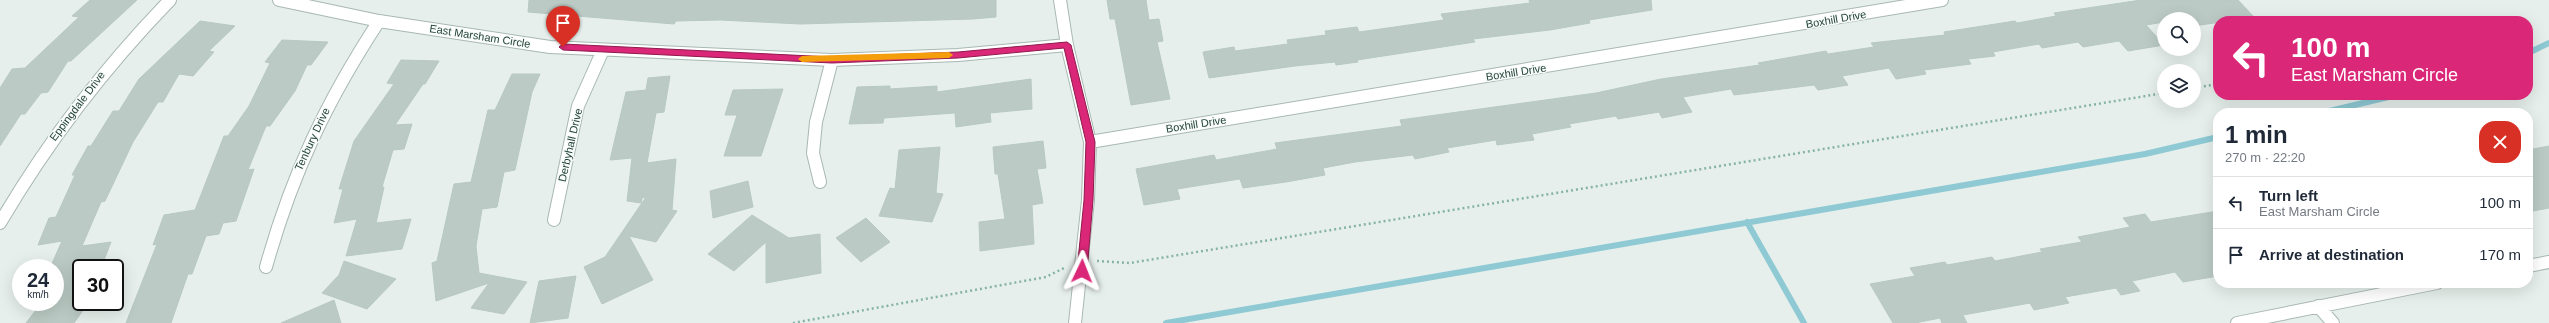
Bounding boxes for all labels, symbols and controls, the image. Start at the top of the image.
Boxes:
pin [546,6,580,47]
street label: Boxhill Drive [1805,8,1867,30]
icon: arrive [552,12,574,34]
map controls [2157,12,2201,108]
button: search [2157,12,2201,56]
street label: East Marsham Circle [429,22,531,50]
icon: left [2225,32,2277,84]
text: 100 m [2291,32,2370,63]
street label: Boxhill Drive [1485,61,1547,83]
button: layers [2157,64,2201,108]
text: East Marsham Circle [2291,65,2458,85]
street label: Eppingdale Drive [47,69,107,143]
street label: Tenbury Drive [292,106,332,172]
street label: Derbyhall Drive [556,107,584,183]
street label: Boxhill Drive [1165,113,1227,135]
text: 1 min [2225,121,2288,148]
button: close [2479,121,2521,163]
text: 270 m · 22:20 [2225,150,2305,165]
text: Turn left [2259,187,2318,204]
icon: left [2225,192,2247,214]
text: 100 m [2479,194,2521,211]
text: East Marsham Circle [2259,204,2380,219]
icon: arrive [2225,244,2247,266]
text: Arrive at destination [2259,246,2404,263]
text: 170 m [2479,246,2521,263]
position arrow [1061,250,1103,292]
speed limit sign: 30 [72,259,124,311]
text: 24 [27,269,49,291]
text: km/h [27,289,49,300]

